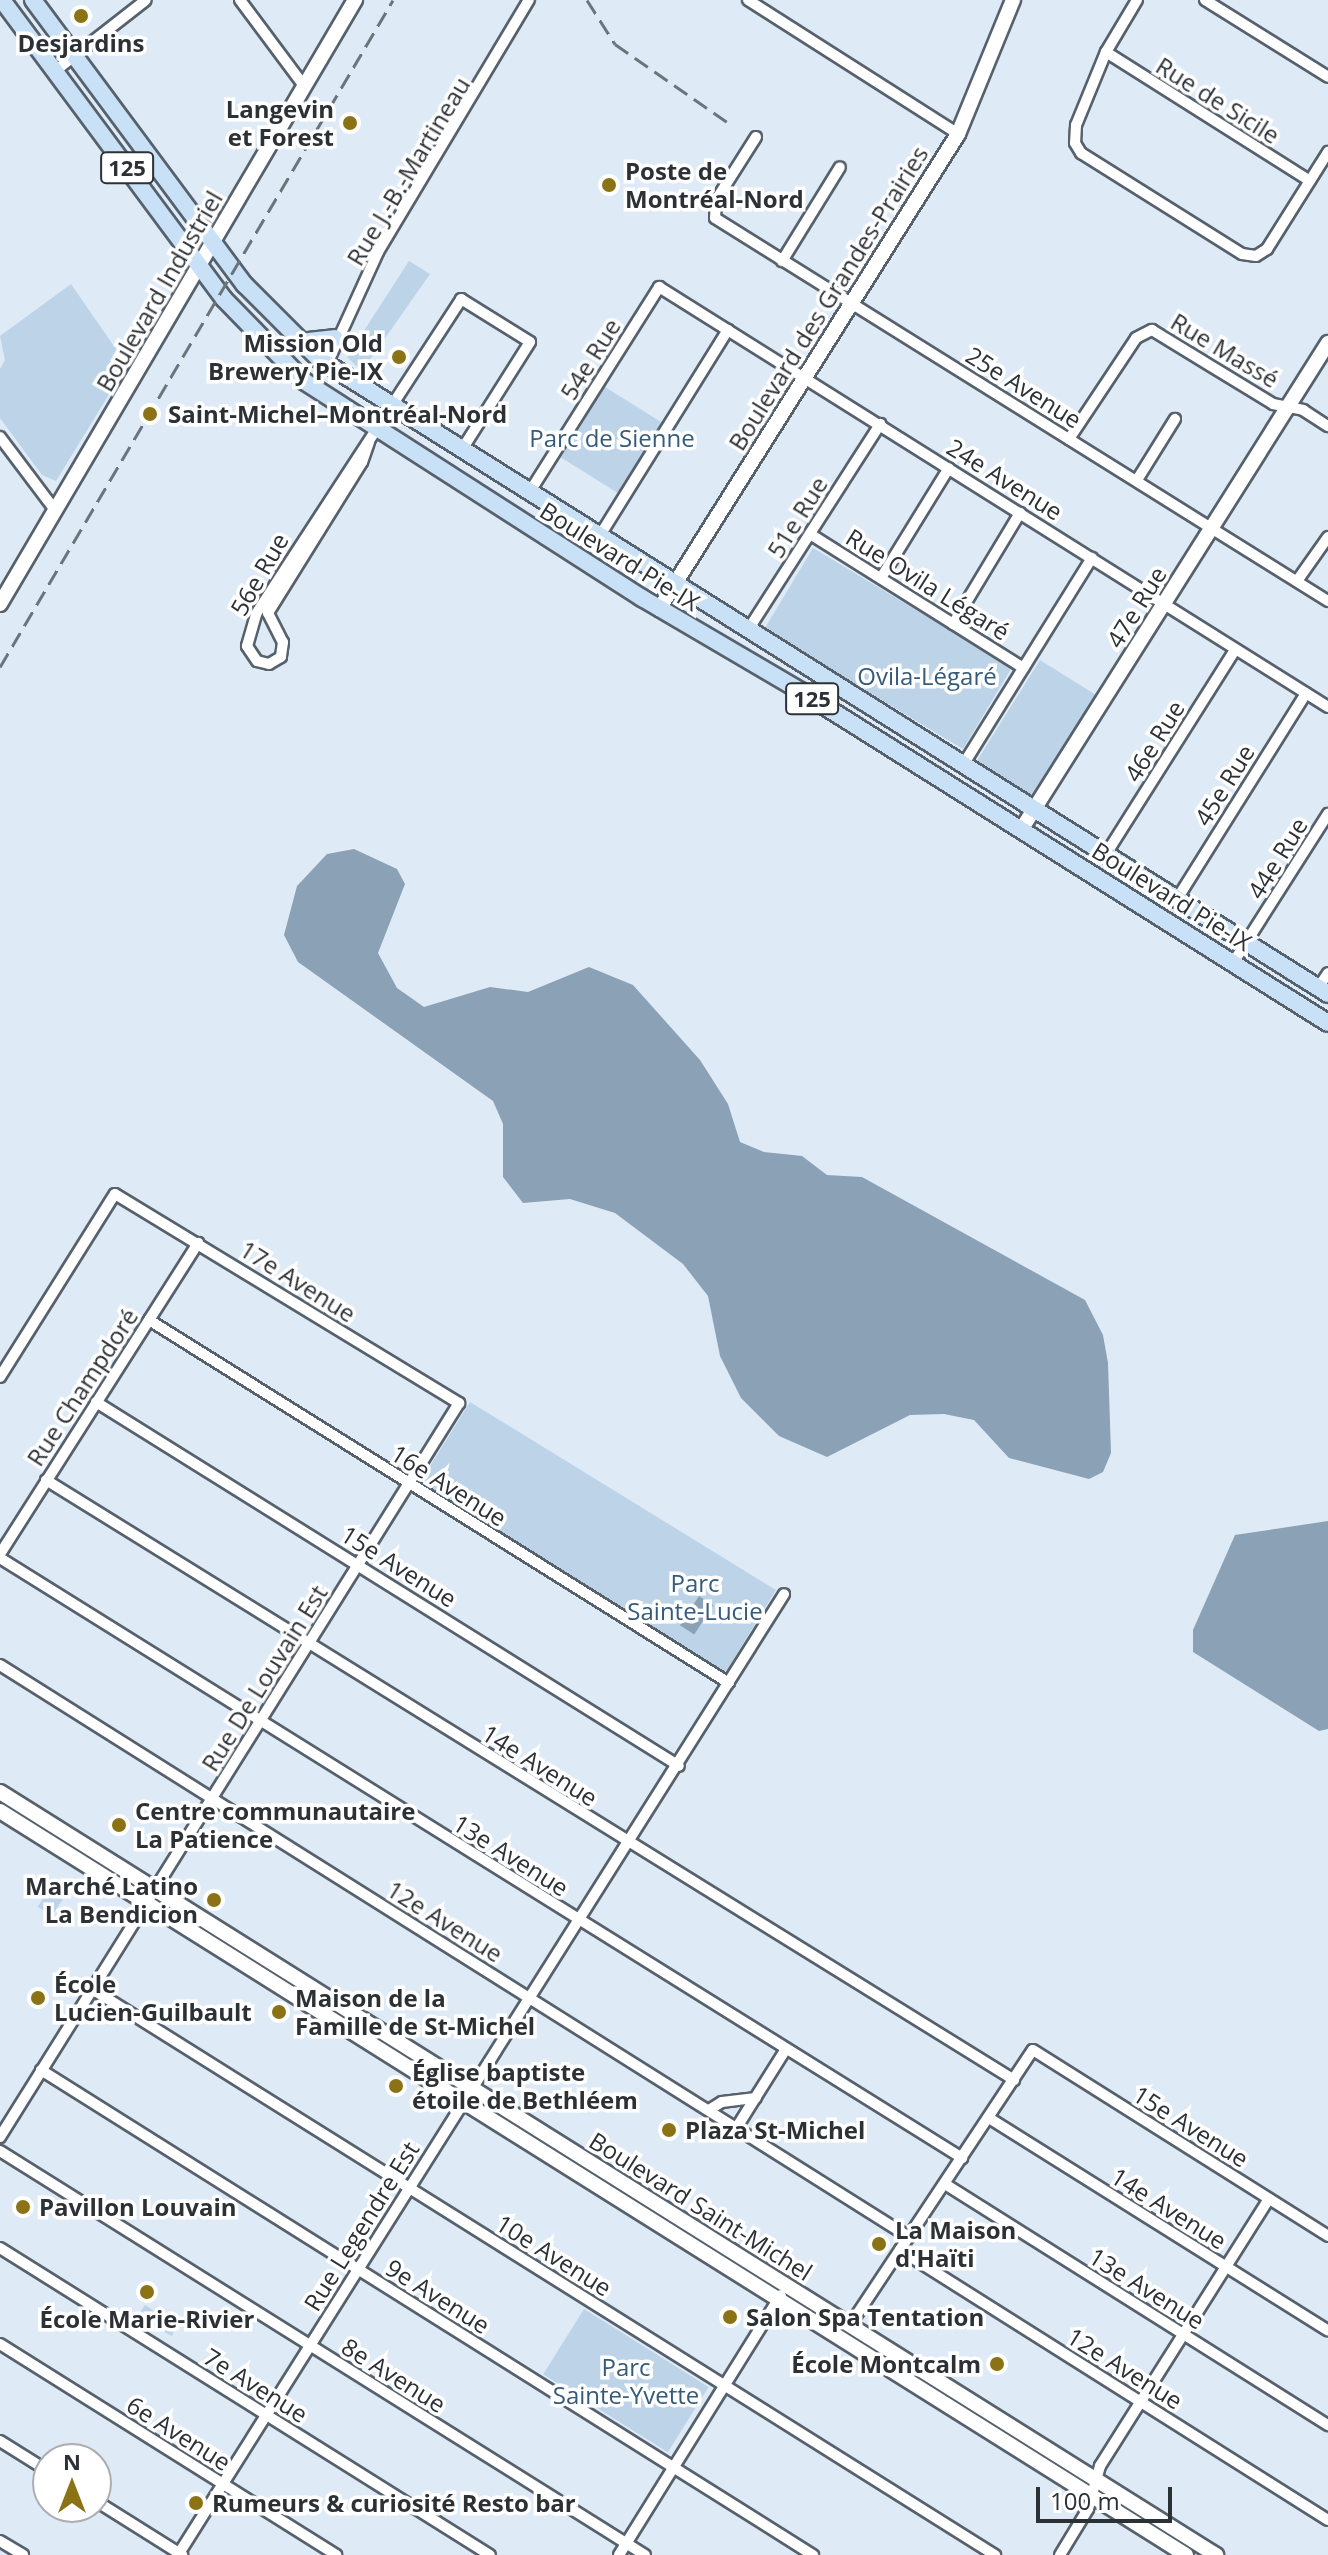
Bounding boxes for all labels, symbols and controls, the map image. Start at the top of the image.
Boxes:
marker: Desjardins [72,7,90,25]
place label: Desjardins [18,29,144,57]
street label: Rue de Sicile [1151,51,1285,149]
street label: Rue J.-B.-Martineau [340,72,476,270]
place label: Langevin et Forest [226,95,334,151]
marker: Langevin et Forest [341,114,359,132]
street label: Boulevard des Grandes-Prairies [722,141,934,455]
road number: 125 [99,150,155,186]
place label: Poste de Montréal-Nord [625,157,804,213]
marker: Poste de Montréal-Nord [600,176,618,194]
street label: Boulevard Industriel [90,186,228,396]
street label: Rue Massé [1166,307,1284,393]
street label: 54e Rue [554,313,626,405]
place label: Mission Old Brewery Pie-IX [208,329,383,385]
street label: 25e Avenue [961,340,1087,434]
marker: Mission Old Brewery Pie-IX [390,348,408,366]
place label: Saint-Michel–Montréal-Nord [168,400,507,428]
marker: Saint-Michel–Montréal-Nord [139,403,161,425]
park label: Parc de Sienne [529,424,695,452]
street label: 24e Avenue [942,432,1068,526]
street label: 51e Rue [761,471,833,563]
street label: Boulevard Pie-IX [535,495,705,617]
street label: Rue Ovila Légaré [841,522,1015,646]
street label: 56e Rue [224,528,294,620]
street label: 47e Rue [1100,561,1172,653]
park label: Ovila-Légaré [857,662,997,690]
road number: 125 [784,681,840,717]
street label: 46e Rue [1118,695,1190,787]
street label: 45e Rue [1188,739,1260,831]
street label: 44e Rue [1241,812,1313,904]
street label: Boulevard Pie-IX [1087,835,1257,957]
street label: 17e Avenue [235,1234,361,1328]
street label: Rue Champdoré [20,1303,144,1471]
street label: 16e Avenue [386,1438,512,1532]
street label: 15e Avenue [336,1519,462,1613]
park label: Parc Sainte-Lucie [627,1569,763,1625]
street label: Rue De Louvain Est [195,1580,333,1776]
street label: 14e Avenue [477,1718,603,1812]
place label: Centre communautaire La Patience [135,1797,415,1853]
street label: 13e Avenue [448,1808,574,1902]
marker: Centre communautaire La Patience [110,1816,128,1834]
place label: Marché Latino La Bendicion [25,1872,198,1928]
street label: 12e Avenue [382,1874,508,1968]
marker: Marché Latino La Bendicion [205,1891,223,1909]
place label: École Lucien-Guilbault [54,1970,252,2026]
place label: Maison de la Famille de St-Michel [295,1984,535,2040]
marker: École Lucien-Guilbault [29,1989,47,2007]
marker: Maison de la Famille de St-Michel [270,2003,288,2021]
place label: Église baptiste étoile de Bethléem [412,2058,638,2114]
marker: Église baptiste étoile de Bethléem [387,2077,405,2095]
street label: 15e Avenue [1128,2079,1254,2173]
place label: Plaza St-Michel [685,2116,865,2144]
marker: Plaza St-Michel [660,2121,678,2139]
street label: Boulevard Saint-Michel [584,2126,818,2286]
street label: Rue Legendre Est [297,2136,425,2316]
street label: 14e Avenue [1106,2161,1232,2255]
place label: Pavillon Louvain [39,2193,236,2221]
marker: Pavillon Louvain [14,2198,32,2216]
street label: 10e Avenue [491,2208,617,2302]
place label: La Maison d'Haïti [895,2216,1016,2272]
marker: La Maison d'Haïti [870,2235,888,2253]
street label: 13e Avenue [1084,2241,1210,2335]
street label: 9e Avenue [381,2253,495,2339]
marker: École Marie-Rivier [138,2283,156,2301]
place label: Salon Spa Tentation [746,2303,984,2331]
place label: École Marie-Rivier [40,2305,254,2333]
marker: Salon Spa Tentation [721,2308,739,2326]
street label: 12e Avenue [1062,2321,1188,2415]
street label: 8e Avenue [337,2332,451,2418]
street label: 7e Avenue [199,2342,313,2428]
place label: École Montcalm [791,2350,981,2378]
park label: Parc Sainte-Yvette [553,2353,699,2409]
marker: École Montcalm [988,2355,1006,2373]
street label: 6e Avenue [122,2390,236,2476]
north arrow [32,2443,112,2523]
text: N [63,2446,81,2476]
scale bar [1040,2471,1176,2521]
text: 100 m [1050,2484,1120,2517]
place label: Rumeurs & curiosité Resto bar [212,2489,576,2517]
marker: Rumeurs & curiosité Resto bar [187,2494,205,2512]

